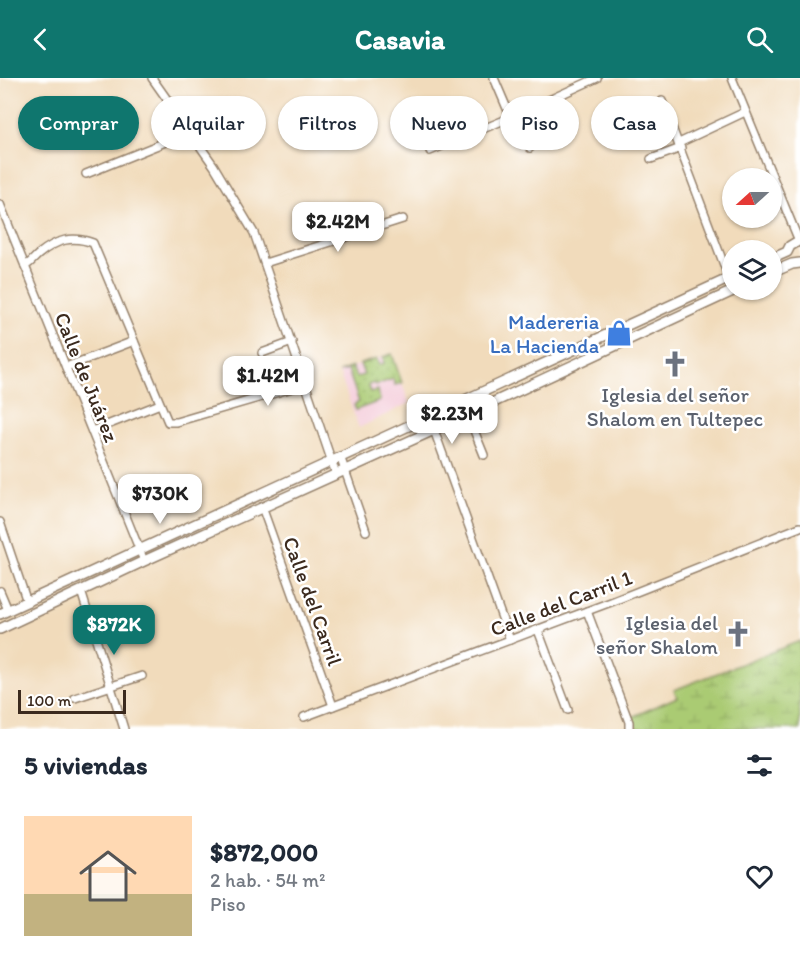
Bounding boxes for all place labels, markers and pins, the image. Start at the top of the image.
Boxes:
pin: $2.42M [289,202,387,253]
place label: Madereria La Hacienda [490,309,599,358]
shop icon: Madereria La Hacienda [604,318,634,348]
church icon: Iglesia del señor Shalom en Tultepec [660,349,690,379]
pin: $1.42M [219,356,317,407]
place label: Iglesia del señor Shalom en Tultepec [587,382,763,431]
pin: $2.23M [403,394,501,445]
pin: $730K [118,474,202,525]
pin: $872K [72,605,156,656]
place label: Iglesia del señor Shalom [596,610,718,659]
church icon: Iglesia del señor Shalom [723,619,753,649]

